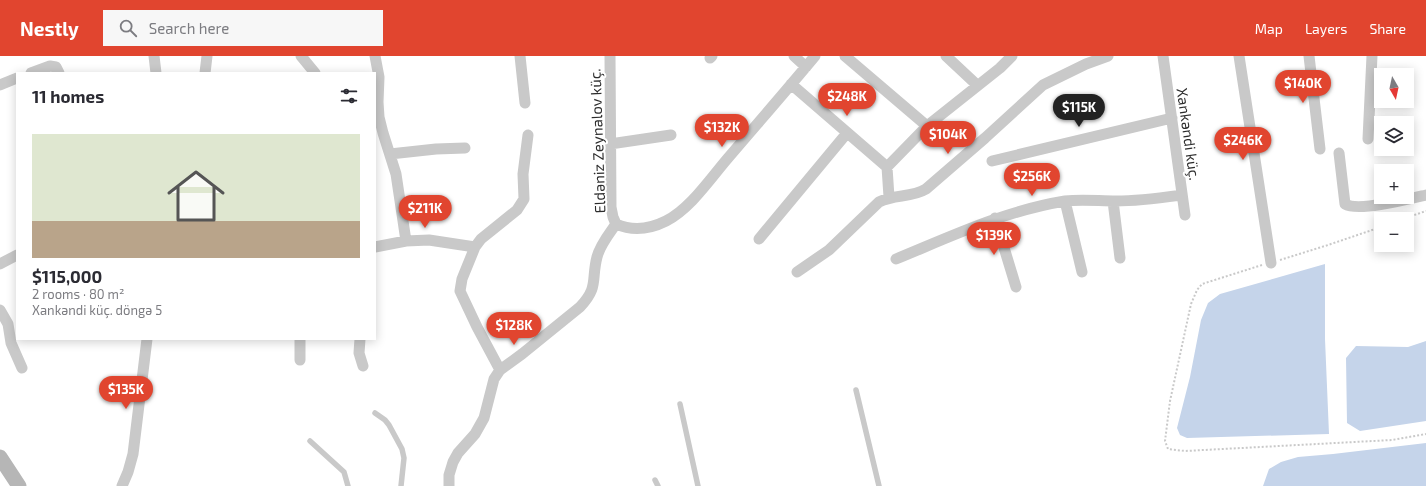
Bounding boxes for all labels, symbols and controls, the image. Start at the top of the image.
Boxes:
search box [103,10,383,46]
text: Nestly [20,17,79,40]
icon: search [117,17,139,39]
text: Search here [149,19,229,37]
text: Map [1255,20,1283,37]
text: Layers [1305,20,1347,37]
text: Share [1369,20,1406,37]
street label: Eldəniz Zeynalov küç. [585,68,610,214]
north arrow [1374,68,1414,108]
map controls [1374,68,1414,252]
pin: $140K [1275,70,1331,104]
text: $140K [1284,75,1322,91]
pin: $248K [819,83,875,117]
icon: filters [338,85,360,107]
text: 11 homes [32,86,104,106]
street label: Xankəndi küç. [1173,87,1204,182]
text: $248K [827,88,867,104]
pin: $115K [1051,94,1107,128]
text: $115K [1062,99,1096,115]
pin: $132K [694,114,750,148]
button: layers [1374,116,1414,156]
text: $132K [704,119,740,135]
pin: $104K [920,121,976,155]
text: $104K [929,126,967,142]
pin: $246K [1215,127,1271,161]
text: $246K [1223,132,1263,148]
icon: home [160,160,232,232]
pin: $256K [1004,163,1060,197]
button: + [1374,164,1414,204]
text: $256K [1013,168,1051,184]
pin: $211K [397,195,453,229]
text: $211K [408,200,442,216]
button: − [1374,212,1414,252]
pin: $139K [966,222,1022,256]
text: $139K [976,227,1012,243]
text: $115,000 [32,266,102,286]
text: 2 rooms · 80 m² [32,286,124,302]
text: Xankəndi küç. döngə 5 [32,302,162,318]
pin: $128K [486,312,542,346]
text: $128K [495,317,533,333]
pin: $135K [98,376,154,410]
text: $135K [108,381,144,397]

